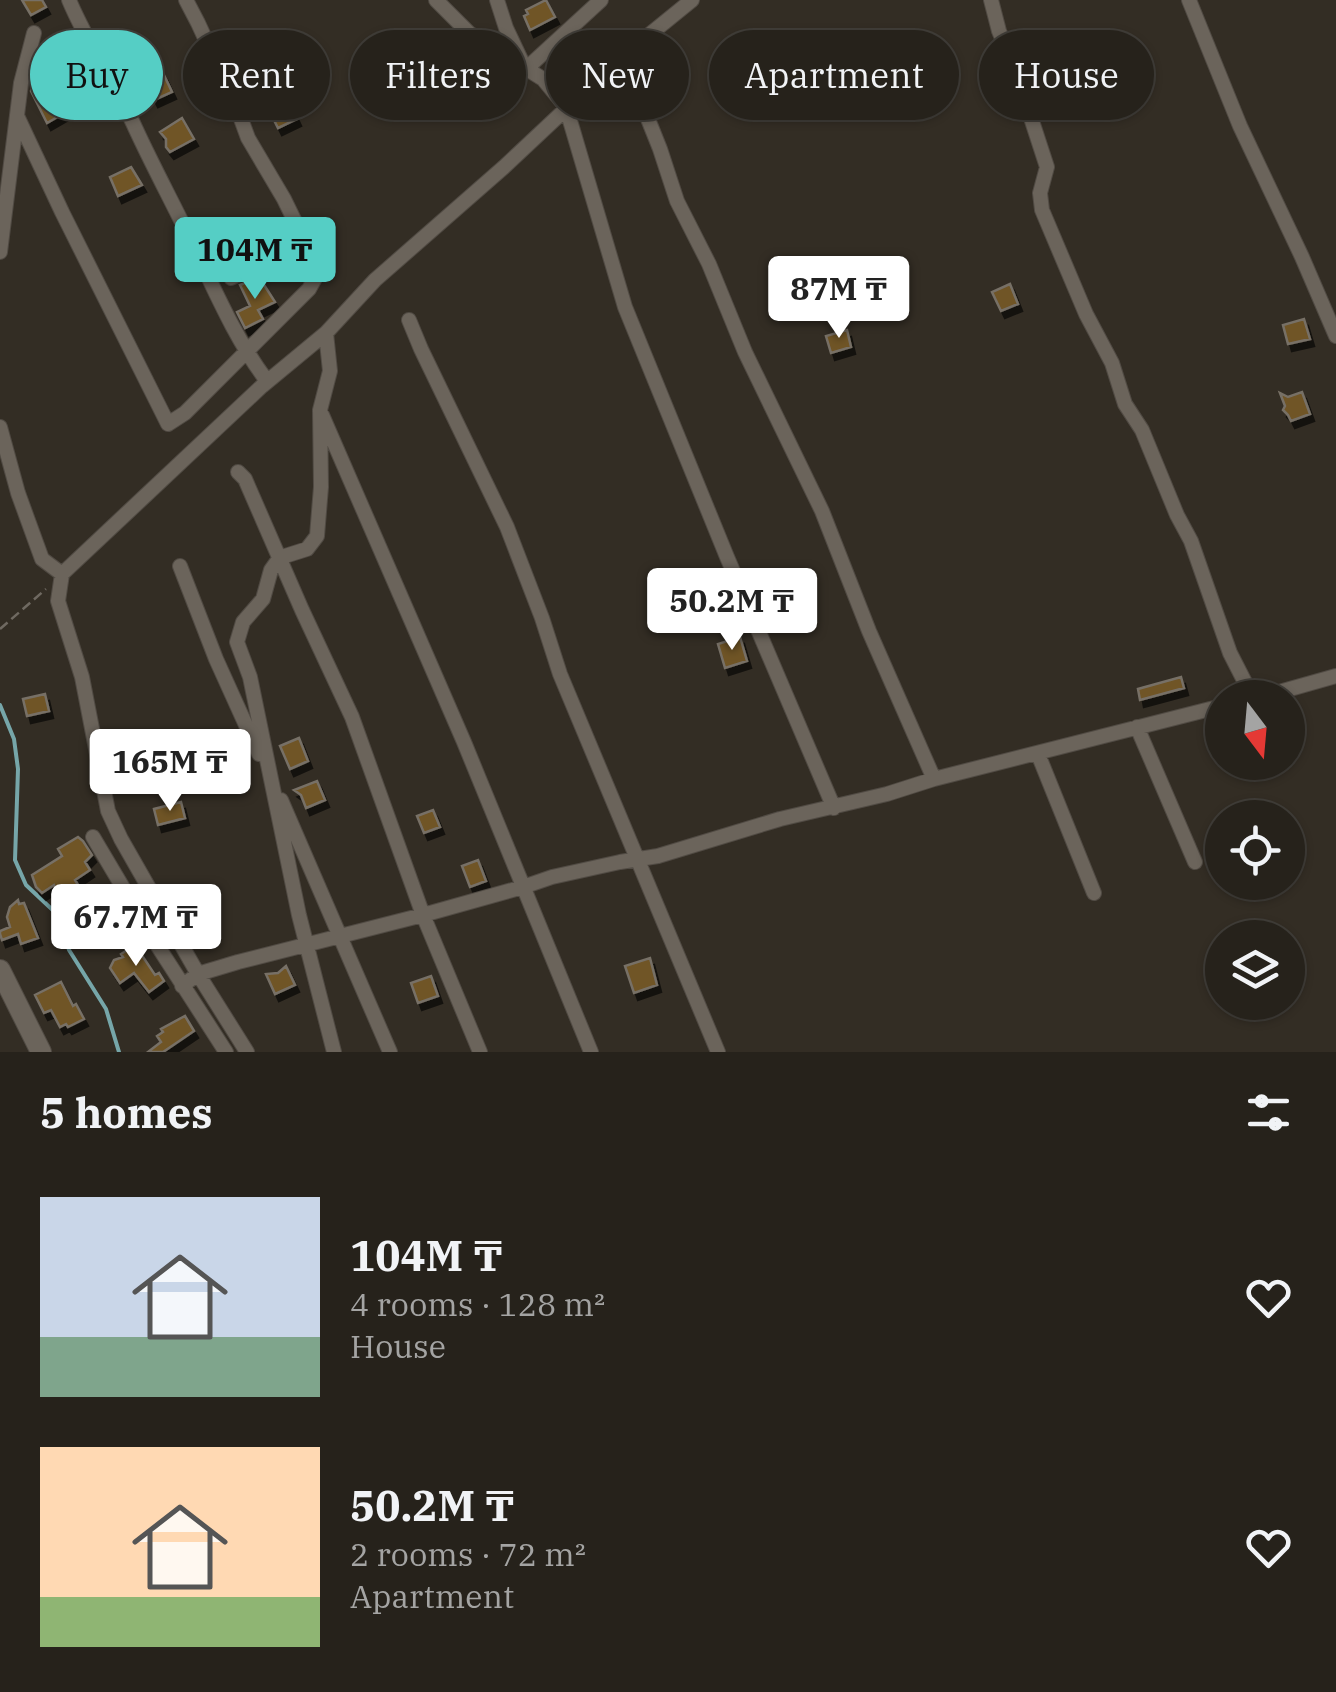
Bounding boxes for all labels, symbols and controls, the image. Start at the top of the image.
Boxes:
chip: Buy [30,30,163,120]
chip: Rent [183,30,330,120]
chip: Filters [350,30,526,120]
chip: New [546,30,689,120]
chip: Apartment [709,30,959,120]
chip: House [979,30,1154,120]
pin: 104M ₸ [174,217,336,302]
text: 104M ₸ [197,228,313,270]
pin: 87M ₸ [769,256,909,341]
text: 87M ₸ [790,267,888,309]
pin: 50.2M ₸ [640,568,824,653]
text: 50.2M ₸ [669,579,795,621]
north arrow [1205,680,1305,780]
map controls [1205,680,1305,1020]
pin: 165M ₸ [89,729,251,814]
text: 165M ₸ [112,740,228,782]
button: locate [1205,800,1305,900]
pin: 67.7M ₸ [44,884,228,969]
text: 67.7M ₸ [73,895,199,937]
button: layers [1205,920,1305,1020]
text: 5 homes [40,1085,213,1140]
icon: filters [1241,1085,1296,1140]
text: 104M ₸ [350,1228,503,1283]
icon: home [120,1237,240,1357]
icon: heart [1241,1270,1296,1325]
text: 4 rooms · 128 m² [350,1283,605,1325]
text: House [350,1325,446,1367]
text: 50.2M ₸ [350,1478,515,1533]
icon: home [120,1487,240,1607]
icon: heart [1241,1520,1296,1575]
text: 2 rooms · 72 m² [350,1533,586,1575]
text: Apartment [350,1575,514,1617]

